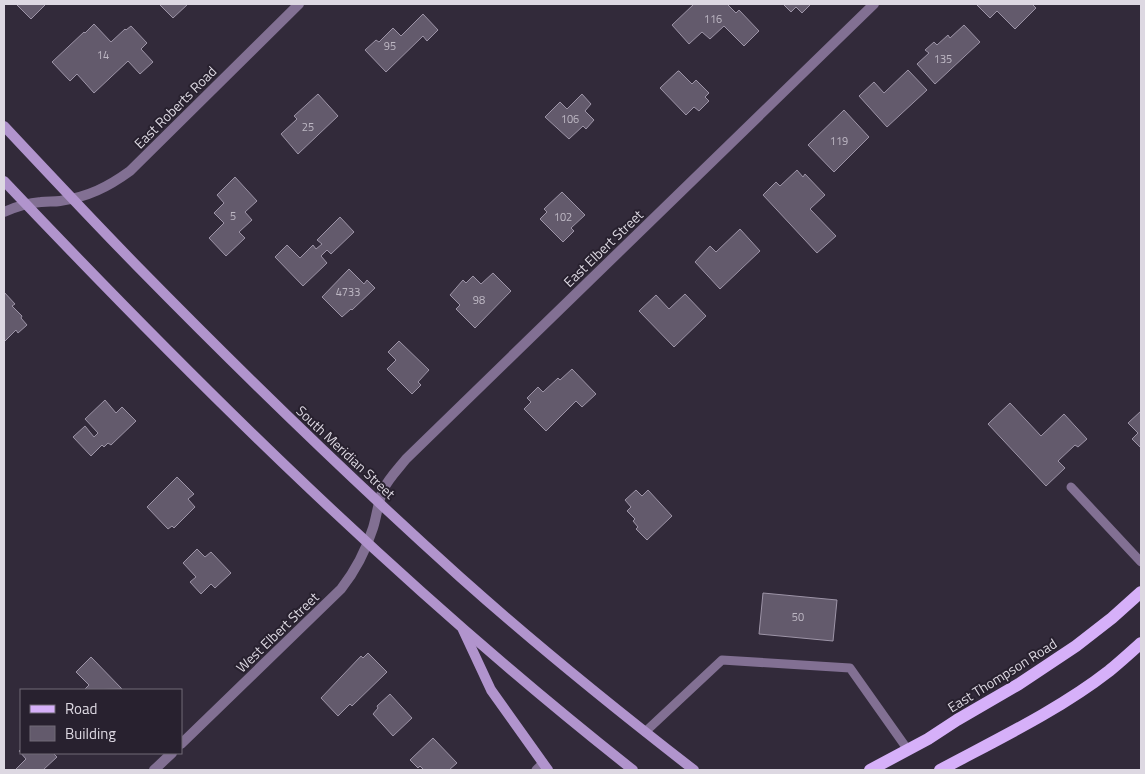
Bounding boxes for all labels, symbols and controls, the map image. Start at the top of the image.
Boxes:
house number: 116 [704,11,722,27]
house number: 95 [384,38,396,54]
house number: 14 [97,47,109,63]
house number: 135 [934,51,952,67]
street label: East Roberts Road [129,61,221,153]
house number: 106 [561,111,579,127]
house number: 25 [302,119,314,135]
house number: 119 [830,133,848,149]
street label: East Elbert Street [558,204,648,292]
house number: 5 [230,208,236,224]
house number: 102 [554,209,572,225]
house number: 4733 [336,284,360,300]
house number: 98 [473,292,485,308]
street label: South Meridian Street [292,400,400,504]
street label: West Elbert Street [231,587,323,677]
house number: 50 [792,609,804,625]
street label: East Thompson Road [943,633,1061,717]
legend [20,689,182,754]
text: Road [65,697,97,720]
text: Building [65,722,116,745]

